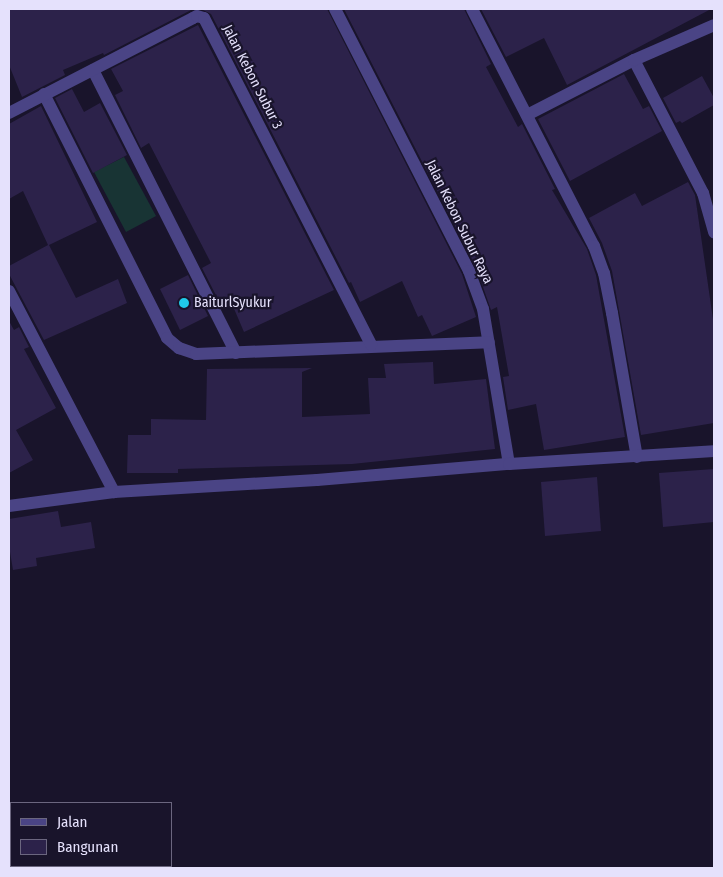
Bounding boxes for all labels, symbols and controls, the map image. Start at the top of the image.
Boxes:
street label: Jalan Kebon Subur 3 [218,22,286,132]
street label: Jalan Kebon Subur Raya [422,157,496,287]
place label: BaiturlSyukur [194,295,272,311]
marker: BaiturlSyukur [178,297,190,309]
legend [10,802,172,867]
text: Jalan [57,813,87,831]
text: Bangunan [57,838,118,856]

